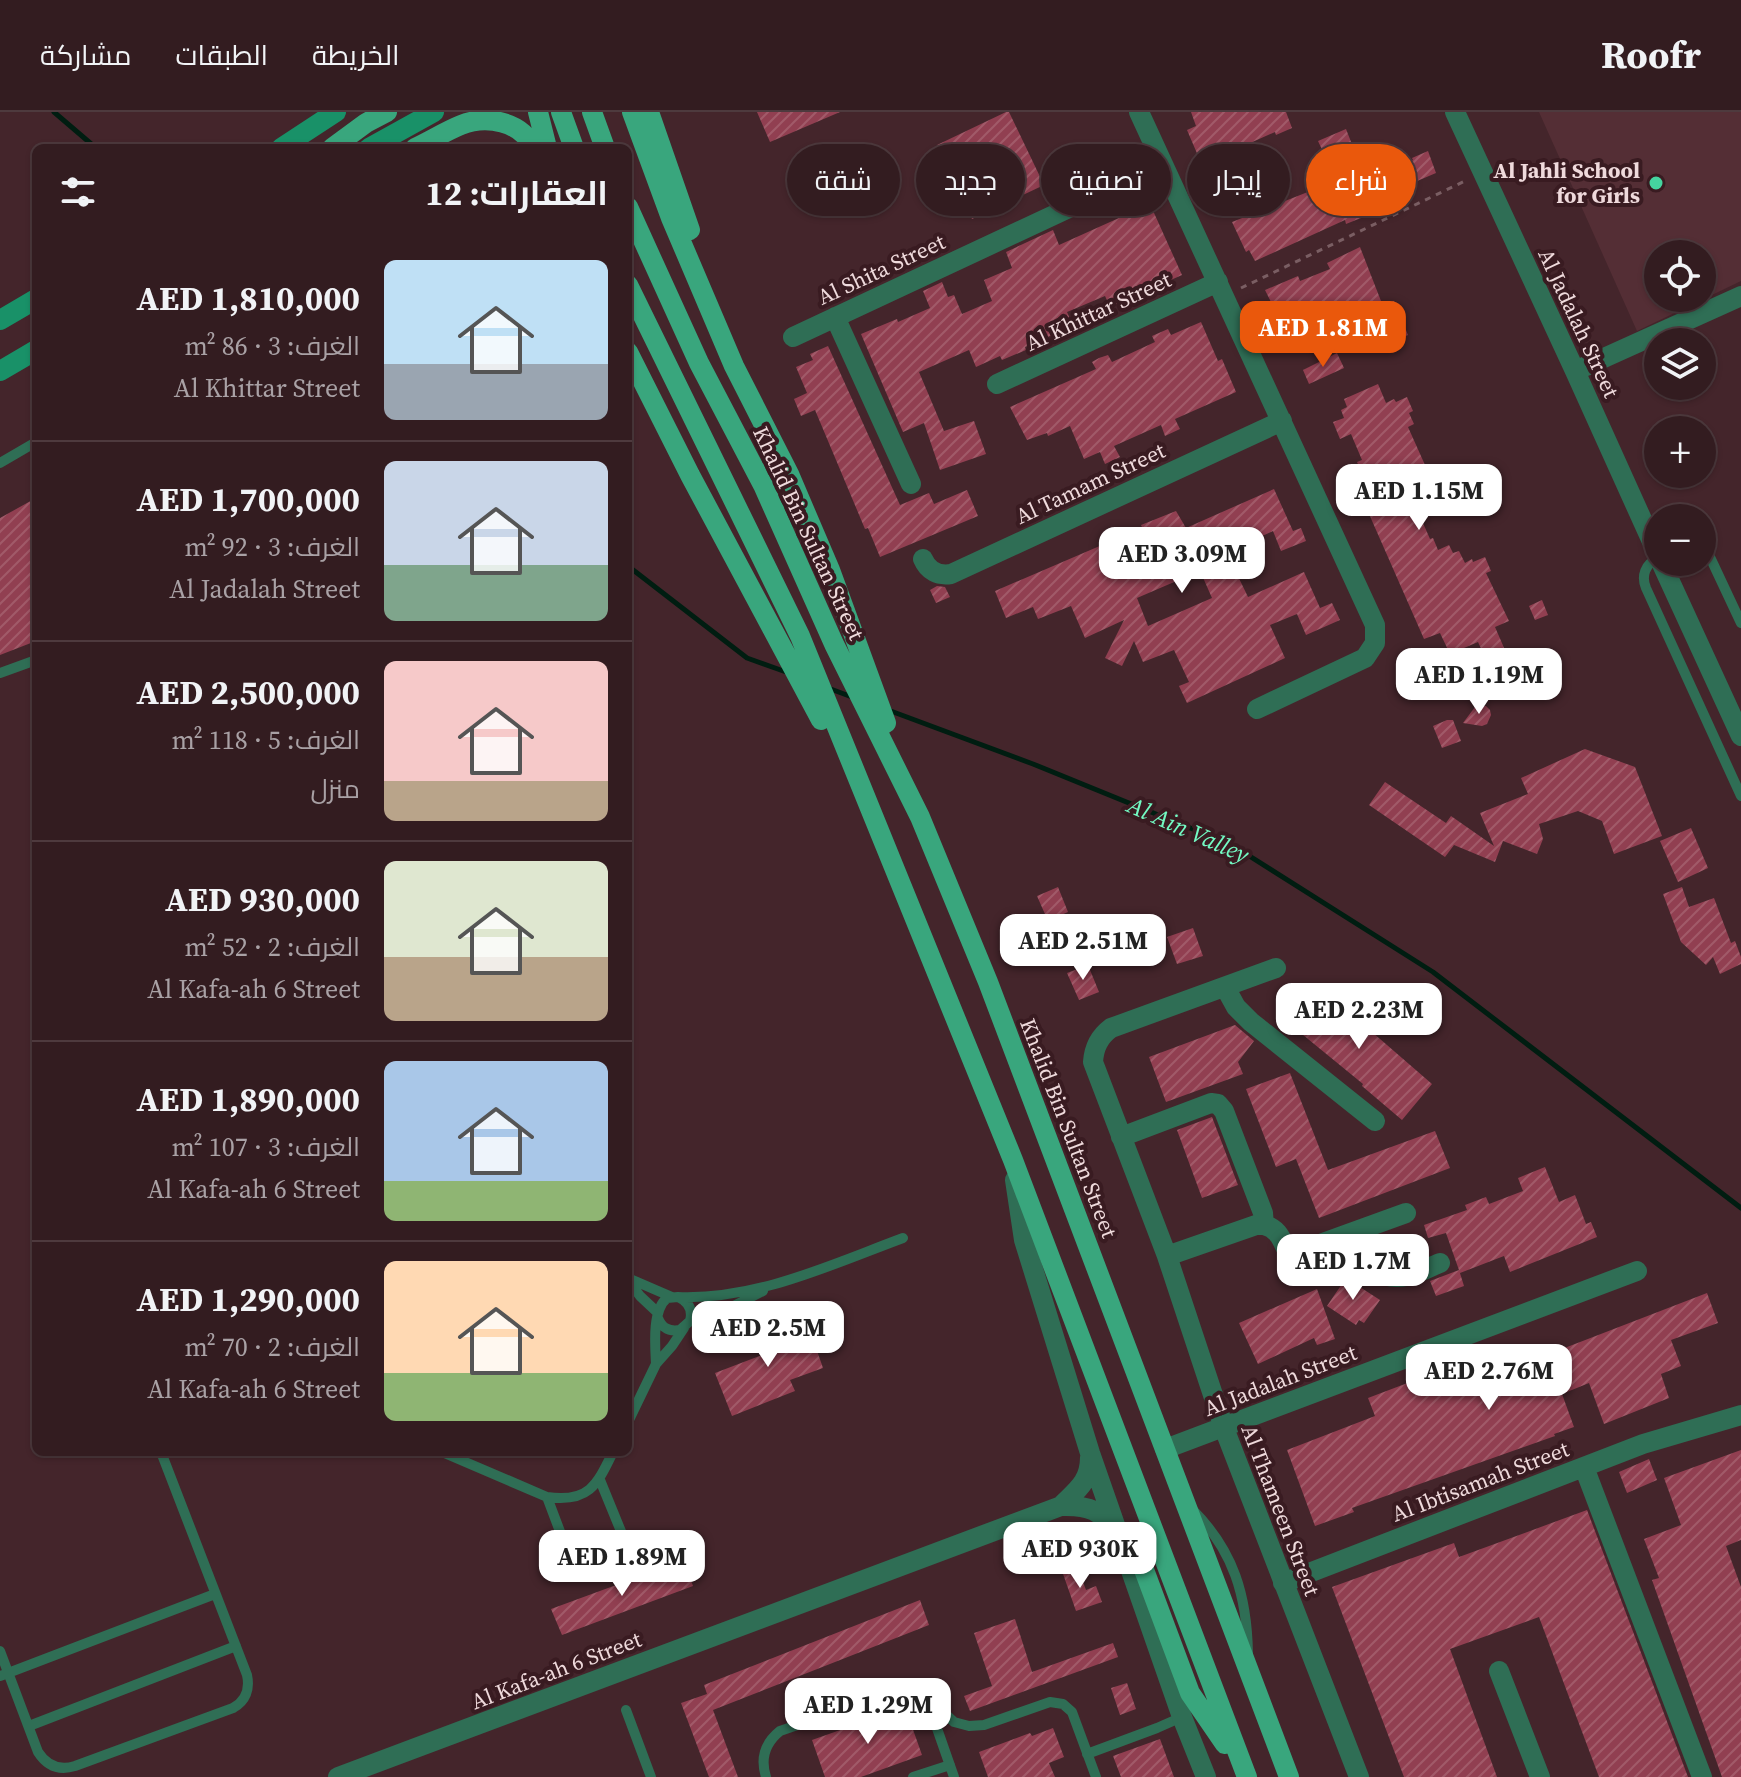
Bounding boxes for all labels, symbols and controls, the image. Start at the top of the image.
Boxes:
text: Roofr [1601,29,1701,81]
text: مشاركة [40,36,131,74]
text: الطبقات [175,36,268,74]
text: الخريطة [312,36,399,74]
chip: شقة [787,144,900,216]
chip: جديد [916,144,1025,216]
chip: تصفية [1041,144,1171,216]
chip: إيجار [1187,144,1290,216]
chip: شراء [1306,144,1416,216]
place label: Al Jahli School for Girls [1493,155,1640,210]
icon: filters [56,170,100,214]
text: العقارات: 12 [425,170,608,216]
marker: Al Jahli School for Girls [1647,174,1665,192]
street label: Al Shita Street [812,226,950,312]
map controls [1644,240,1716,576]
button: locate [1644,240,1716,312]
street label: Al Jadalah Street [1531,244,1627,403]
street label: Al Khittar Street [1020,264,1177,358]
text: AED 1,810,000 [136,275,360,321]
icon: home [448,292,544,388]
pin: AED 1.81M [1231,301,1415,369]
text: AED 1.81M [1258,309,1388,345]
text: الغرف: 3 · 86 m² [185,328,360,364]
button: layers [1644,328,1716,400]
text: Al Khittar Street [174,370,360,406]
button: + [1644,416,1716,488]
street label: Khalid Bin Sultan Street [746,421,872,646]
street label: Al Tamam Street [1010,435,1171,531]
pin: AED 1.15M [1327,464,1511,532]
text: AED 1.15M [1354,472,1484,508]
text: AED 1,700,000 [136,476,360,522]
icon: home [448,493,544,589]
button: − [1644,504,1716,576]
pin: AED 3.09M [1090,527,1274,595]
text: الغرف: 3 · 92 m² [185,529,360,565]
text: AED 3.09M [1117,535,1247,571]
text: Al Jadalah Street [169,571,360,607]
pin: AED 1.19M [1387,648,1571,716]
text: AED 1.19M [1414,656,1544,692]
text: AED 2,500,000 [136,669,360,715]
icon: home [448,693,544,789]
text: الغرف: 5 · 118 m² [172,722,360,758]
text: منزل [311,771,360,807]
water label: Al Ain Valley [1120,787,1255,871]
text: AED 930,000 [165,876,360,922]
icon: home [448,893,544,989]
pin: AED 2.51M [991,914,1175,982]
text: AED 2.51M [1018,922,1148,958]
text: الغرف: 2 · 52 m² [185,929,360,965]
text: Al Kafa-ah 6 Street [147,971,360,1007]
pin: AED 2.23M [1267,983,1451,1051]
text: AED 2.23M [1294,991,1424,1027]
street label: Khalid Bin Sultan Street [1013,1014,1125,1243]
text: AED 1,890,000 [136,1076,360,1122]
icon: home [448,1093,544,1189]
text: الغرف: 3 · 107 m² [172,1129,360,1165]
text: Al Kafa-ah 6 Street [147,1171,360,1207]
pin: AED 1.7M [1270,1234,1436,1302]
text: AED 1.7M [1295,1242,1411,1278]
text: AED 1,290,000 [136,1276,360,1322]
icon: home [448,1293,544,1389]
pin: AED 2.5M [685,1301,851,1369]
text: AED 2.5M [710,1309,826,1345]
text: الغرف: 2 · 70 m² [185,1329,360,1365]
street label: Al Jadalah Street [1199,1337,1361,1423]
pin: AED 2.76M [1397,1344,1581,1412]
text: AED 2.76M [1424,1352,1554,1388]
text: Al Kafa-ah 6 Street [147,1371,360,1407]
street label: Al Thameen Street [1235,1420,1328,1601]
street label: Al Ibtisamah Street [1387,1433,1574,1529]
pin: AED 930K [997,1522,1163,1590]
pin: AED 1.89M [530,1530,714,1598]
text: AED 930K [1021,1530,1139,1566]
text: AED 1.89M [557,1538,687,1574]
street label: Al Kafa-ah 6 Street [467,1623,646,1716]
pin: AED 1.29M [776,1678,960,1746]
text: AED 1.29M [803,1686,933,1722]

